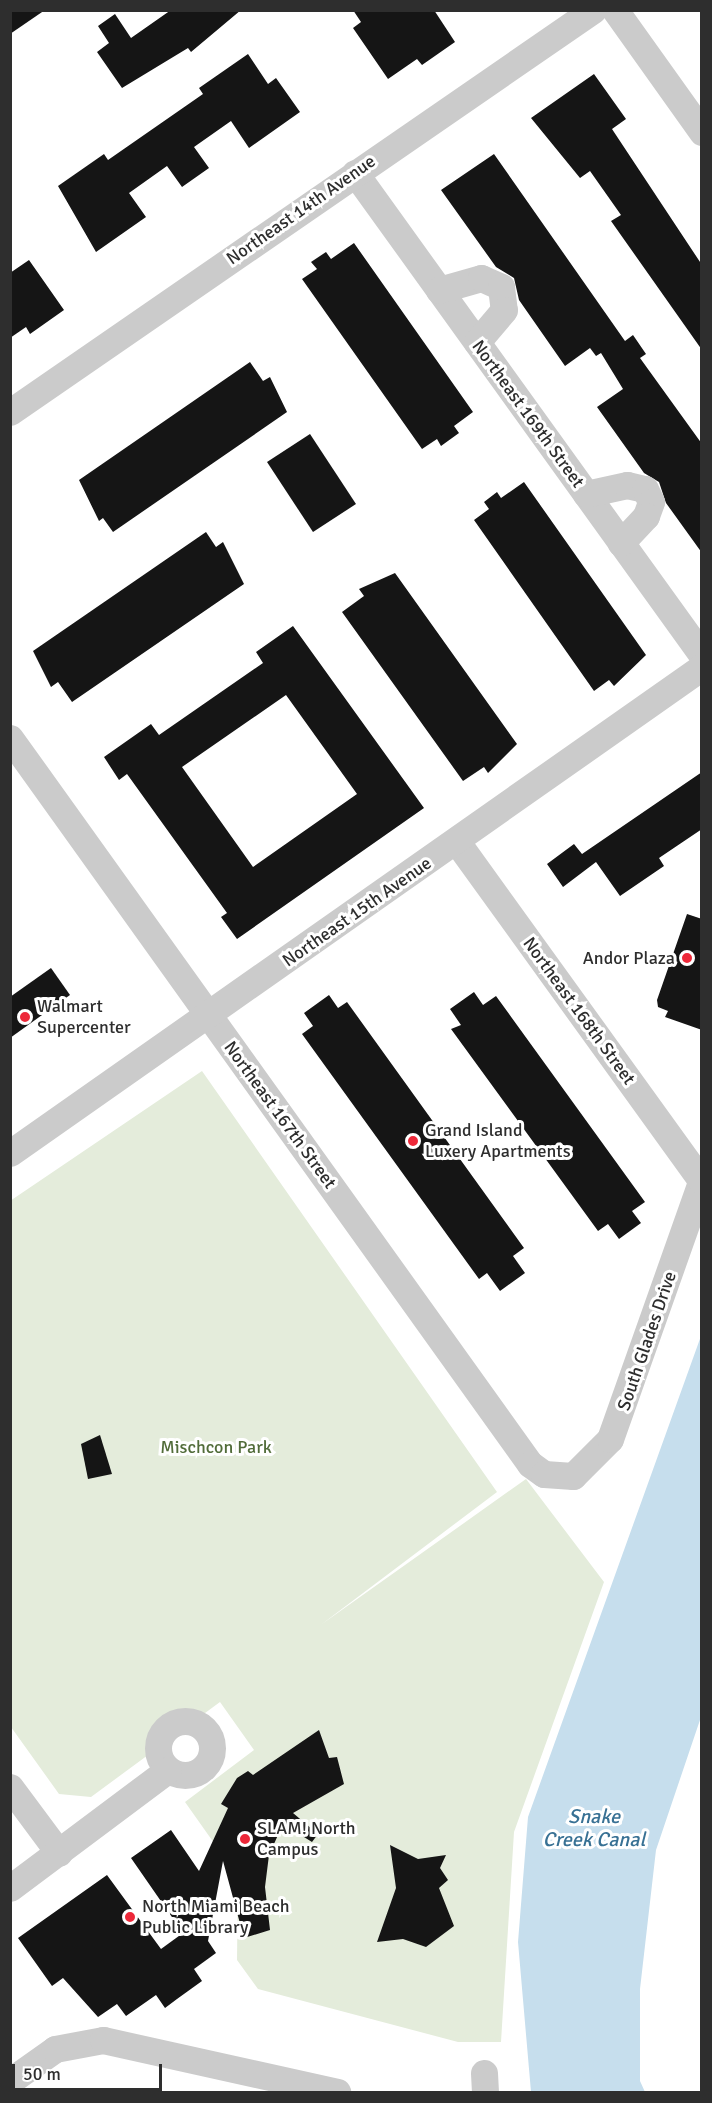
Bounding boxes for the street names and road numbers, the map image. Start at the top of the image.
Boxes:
street label: Northeast 14th Avenue [222,150,380,270]
street label: Northeast 169th Street [467,336,589,492]
street label: Northeast 15th Avenue [278,852,436,972]
street label: Northeast 168th Street [518,933,640,1089]
street label: Northeast 167th Street [219,1037,341,1193]
street label: South Glades Drive [613,1269,681,1413]

